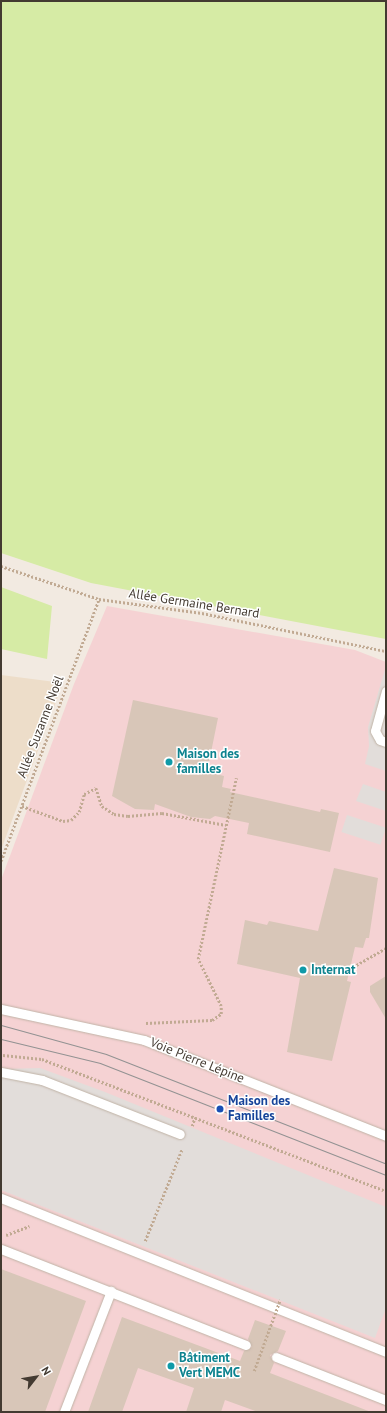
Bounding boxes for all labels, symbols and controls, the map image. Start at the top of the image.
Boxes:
street label: Allée Germaine Bernard [128,586,260,622]
street label: Allée Suzanne Noël [14,674,68,780]
place label: Maison des familles [177,747,239,778]
marker: Maison des familles [164,757,174,767]
place label: Internat [311,962,355,978]
marker: Internat [298,965,308,975]
street label: Voie Pierre Lépine [148,1035,246,1087]
place label: Maison des Familles [228,1094,290,1125]
marker: Maison des Familles [215,1104,225,1114]
place label: Bâtiment Vert MEMC [179,1351,240,1382]
north arrow [16,1357,56,1397]
marker: Bâtiment Vert MEMC [166,1361,176,1371]
text: N [38,1364,54,1378]

